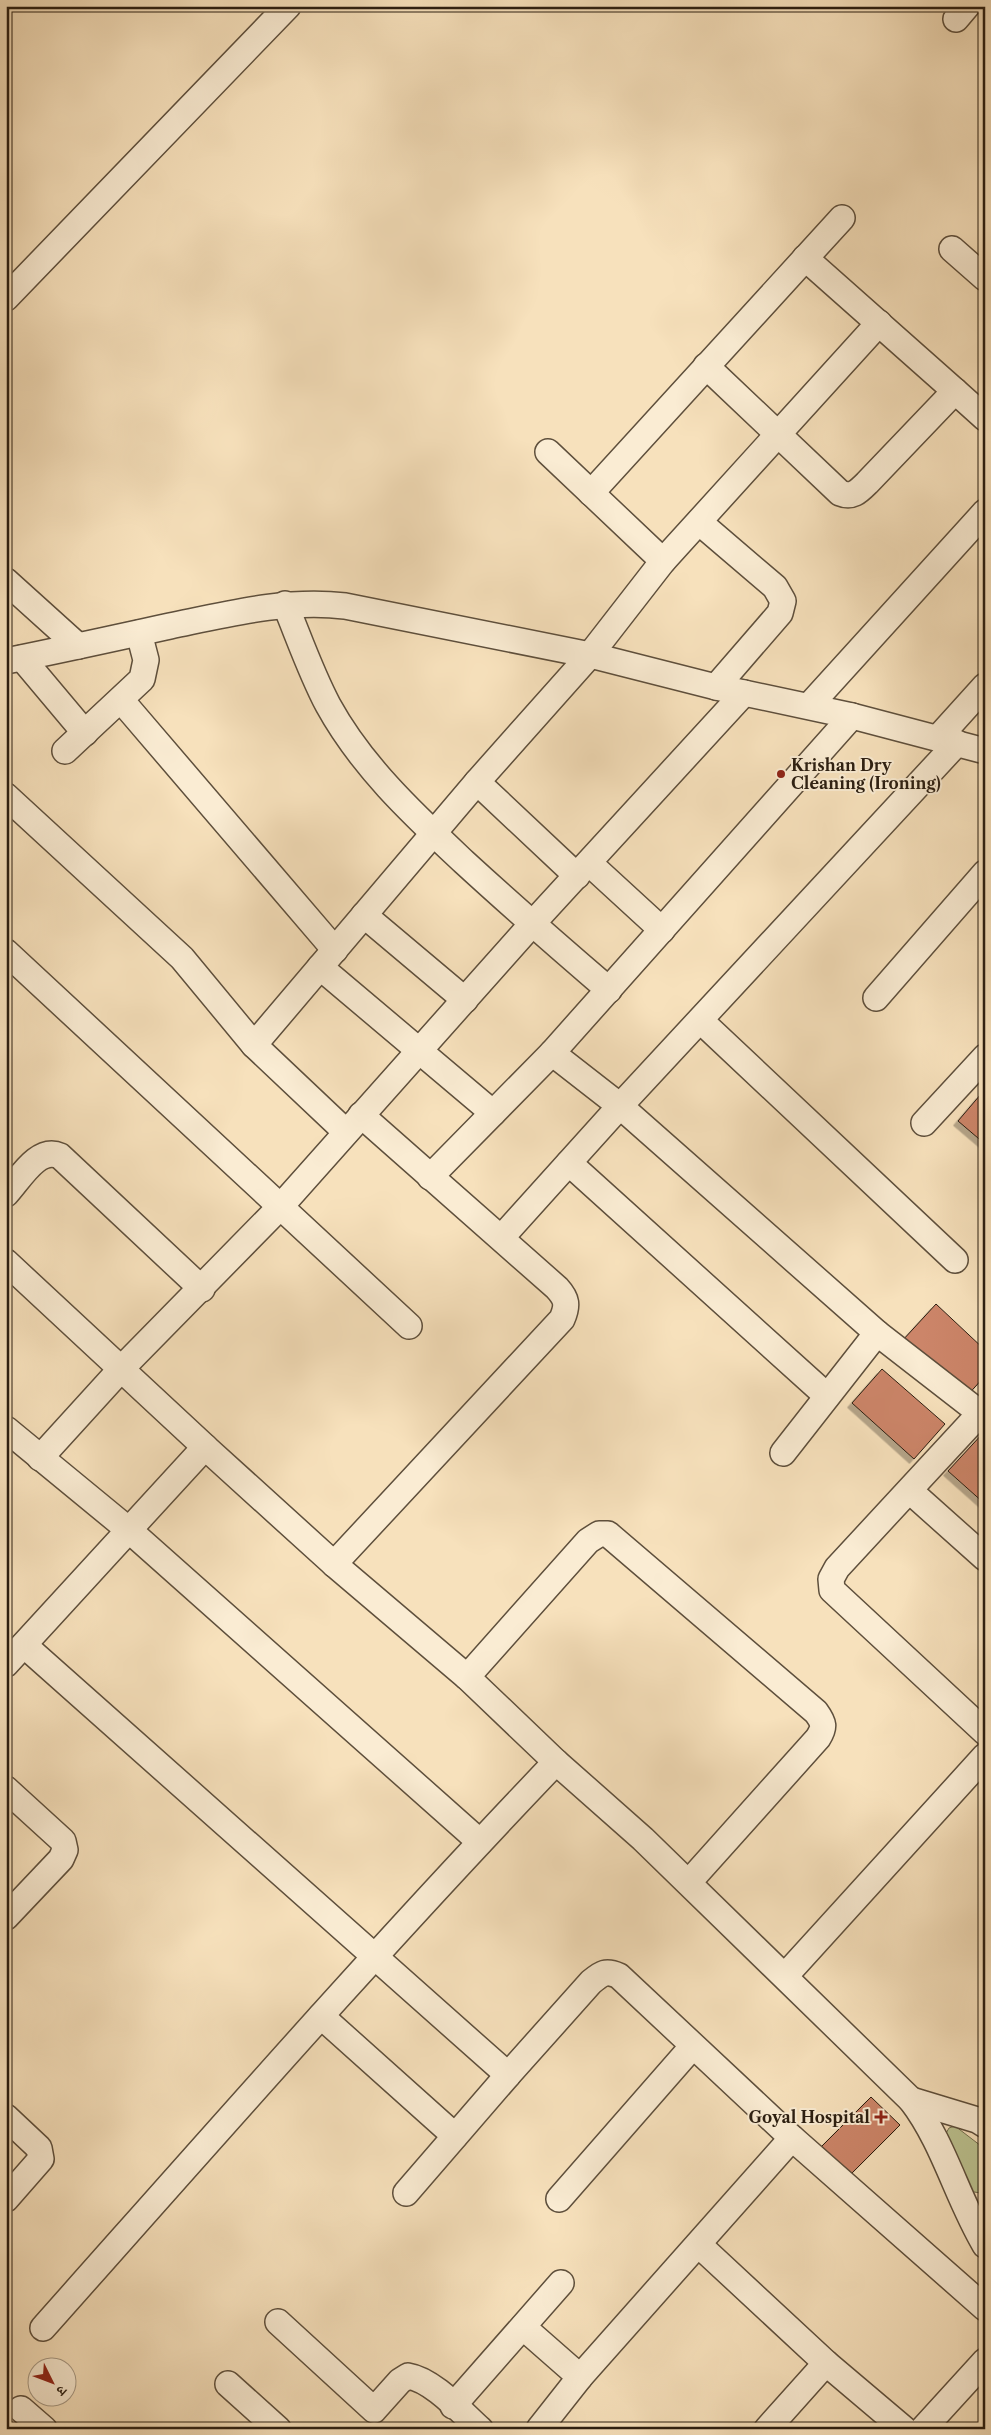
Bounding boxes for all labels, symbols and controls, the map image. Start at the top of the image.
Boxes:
place label: Krishan Dry Cleaning (Ironing) [791,755,941,793]
marker: Krishan Dry Cleaning (Ironing) [775,768,787,780]
place label: Goyal Hospital [749,2107,870,2127]
marker: Goyal Hospital [874,2110,888,2124]
north arrow [28,2358,78,2408]
text: उ [52,2381,71,2400]

